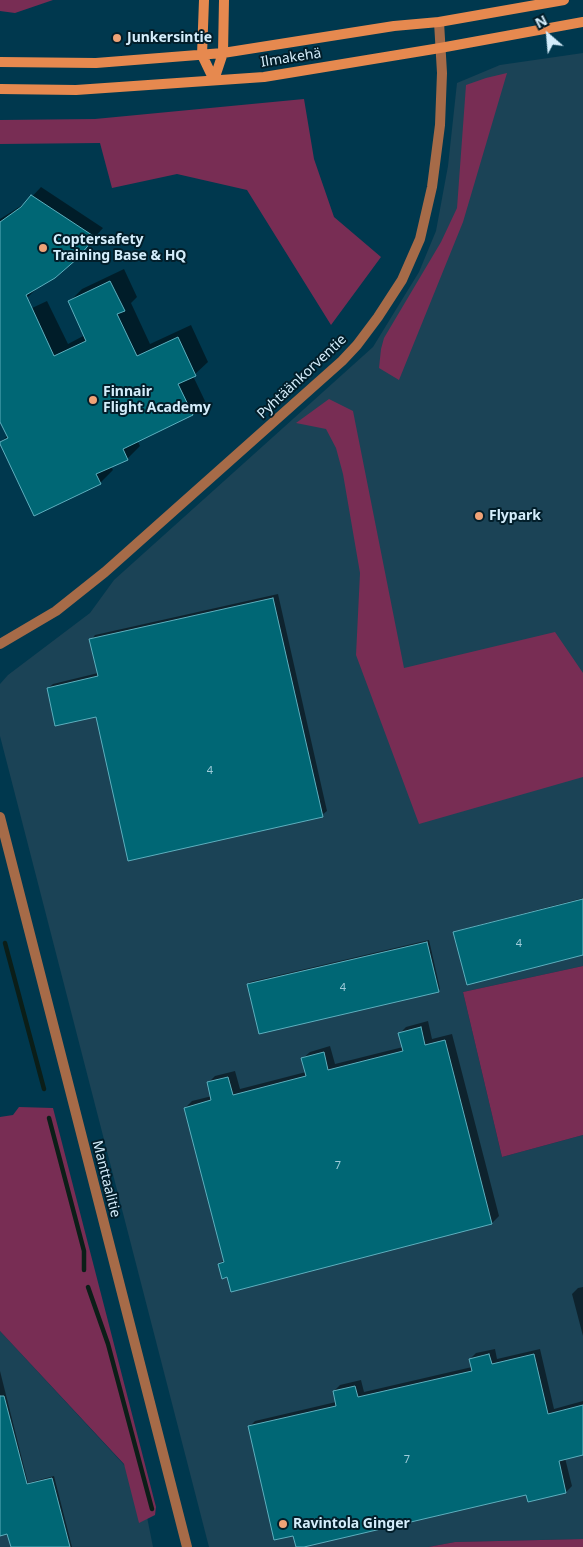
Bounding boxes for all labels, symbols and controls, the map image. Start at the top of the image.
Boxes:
north arrow [523,10,573,60]
text: N [532,10,550,32]
place label: Junkersintie [127,30,212,46]
marker: Junkersintie [111,32,123,44]
street label: Ilmakehä [259,45,323,71]
place label: Coptersafety Training Base & HQ [53,232,186,264]
marker: Coptersafety Training Base & HQ [37,242,49,254]
street label: Pyhtäänkorventie [254,331,350,423]
place label: Finnair Flight Academy [103,384,211,417]
marker: Finnair Flight Academy [87,394,99,406]
place label: Flypark [489,508,541,524]
marker: Flypark [473,510,485,522]
house number: 4 [207,764,213,778]
house number: 4 [516,937,522,951]
house number: 4 [340,981,346,995]
street label: Manttaalitie [88,1139,124,1219]
house number: 7 [335,1159,341,1173]
house number: 7 [404,1453,410,1467]
place label: Ravintola Ginger [293,1516,410,1532]
marker: Ravintola Ginger [277,1518,289,1530]

